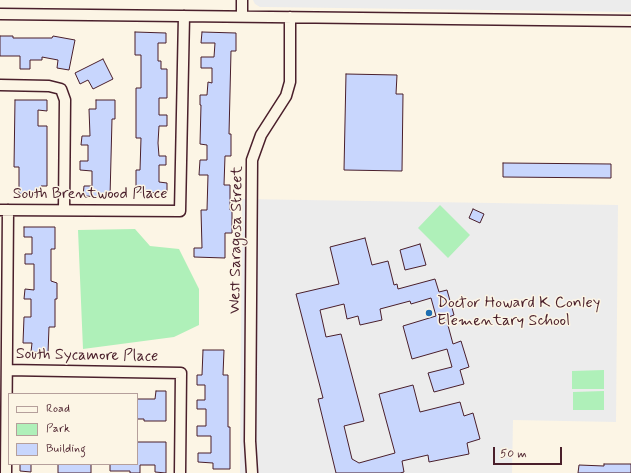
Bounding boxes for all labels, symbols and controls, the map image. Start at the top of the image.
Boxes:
street label: West Saragosa Street [226,166,248,314]
street label: South Brentwood Place [13,185,167,205]
place label: Doctor Howard K Conley Elementary School [437,294,600,332]
marker: Doctor Howard K Conley Elementary School [424,308,434,318]
street label: South Sycamore Place [16,345,158,367]
legend [8,393,138,465]
text: Road [46,401,70,417]
text: Park [46,421,70,437]
scale bar [495,439,564,465]
text: Building [46,441,86,457]
text: 50 m [500,446,527,462]

